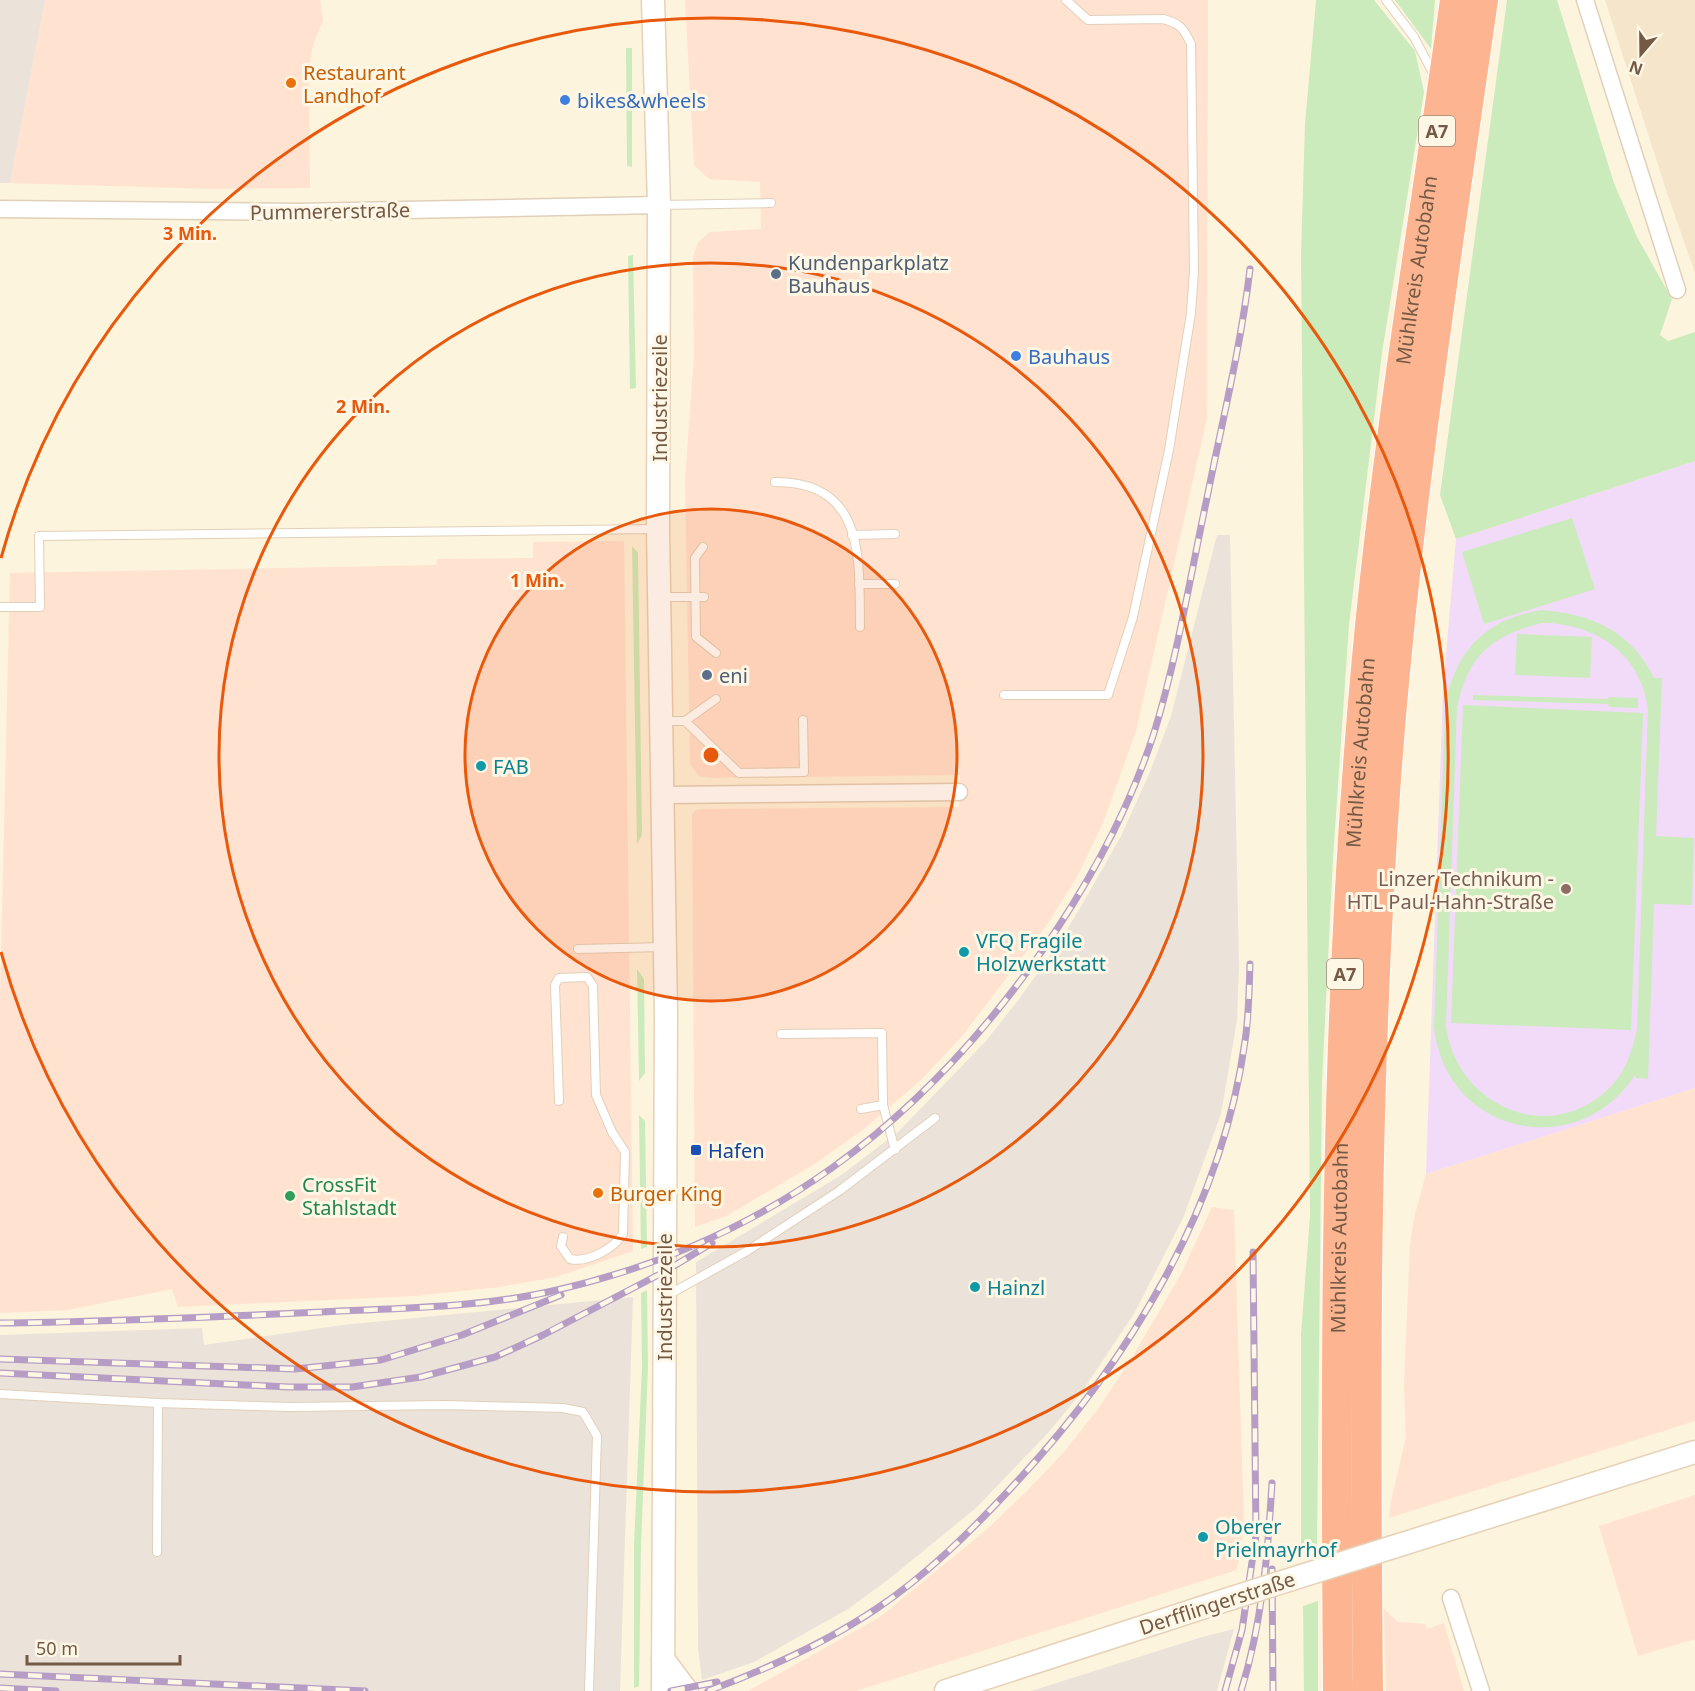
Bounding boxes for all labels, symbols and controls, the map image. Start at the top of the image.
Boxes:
north arrow [1611,24,1671,84]
text: N [1626,56,1646,81]
place label: Restaurant Landhof [303,59,406,109]
marker: Restaurant Landhof [284,76,298,90]
place label: bikes&wheels [577,87,706,114]
marker: bikes&wheels [558,93,572,107]
road number: A7 [1419,116,1455,146]
street label: Mühlkreis Autobahn [1389,174,1443,366]
street label: Pummererstraße [250,196,410,226]
text: 3 Min. [163,221,217,245]
place label: Kundenparkplatz Bauhaus [788,249,949,299]
marker: Kundenparkplatz Bauhaus [769,267,783,281]
street label: Industriezeile [646,334,673,462]
place label: Bauhaus [1028,343,1110,370]
marker: Bauhaus [1009,349,1023,363]
text: 2 Min. [336,394,390,418]
text: 1 Min. [510,568,564,592]
street label: Mühlkreis Autobahn [1339,656,1380,848]
place label: eni [719,662,748,689]
marker: eni [700,668,714,682]
centre of rings [701,745,721,765]
place label: FAB [493,753,529,780]
marker: FAB [474,759,488,773]
place label: Linzer Technikum - HTL Paul-Hahn-Straße [1347,865,1554,915]
marker: Linzer Technikum - HTL Paul-Hahn-Straße [1559,882,1573,896]
place label: VFQ Fragile Holzwerkstatt [976,927,1106,977]
marker: VFQ Fragile Holzwerkstatt [957,945,971,959]
road number: A7 [1327,959,1363,989]
place label: Hafen [708,1137,765,1164]
street label: Mühlkreis Autobahn [1324,1142,1354,1333]
marker: Hafen [689,1143,703,1157]
place label: CrossFit Stahlstadt [302,1171,396,1221]
place label: Burger King [610,1180,723,1207]
marker: Burger King [591,1186,605,1200]
marker: CrossFit Stahlstadt [283,1189,297,1203]
street label: Industriezeile [651,1233,678,1361]
place label: Hainzl [987,1274,1045,1301]
marker: Hainzl [968,1280,982,1294]
place label: Oberer Prielmayrhof [1215,1513,1338,1563]
marker: Oberer Prielmayrhof [1196,1530,1210,1544]
street label: Derfflingerstraße [1136,1565,1298,1641]
scale bar [27,1628,180,1666]
text: 50 m [36,1636,78,1660]

